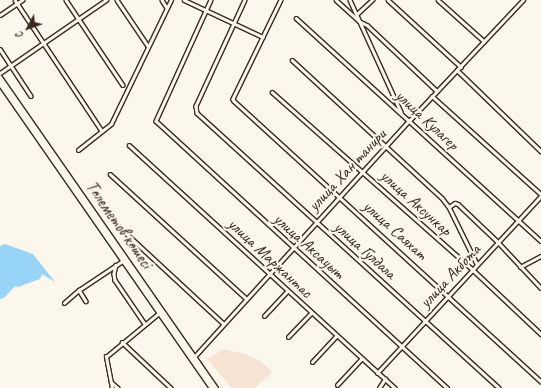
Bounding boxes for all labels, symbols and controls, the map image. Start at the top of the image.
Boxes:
north arrow [8,8,48,48]
text: С [12,29,26,43]
street label: улица Кулагер [391,85,463,155]
street label: улица Хан танири [303,124,391,216]
street label: улица Аксункар [376,165,456,241]
street label: Төлеметов көшесі [81,177,157,273]
street label: улица Саяхат [358,195,432,265]
street label: улица Аксауыт [269,209,349,283]
street label: улица Маржантас [224,214,316,302]
street label: улица Гулдала [330,217,400,283]
street label: улица Акбота [416,240,484,312]

